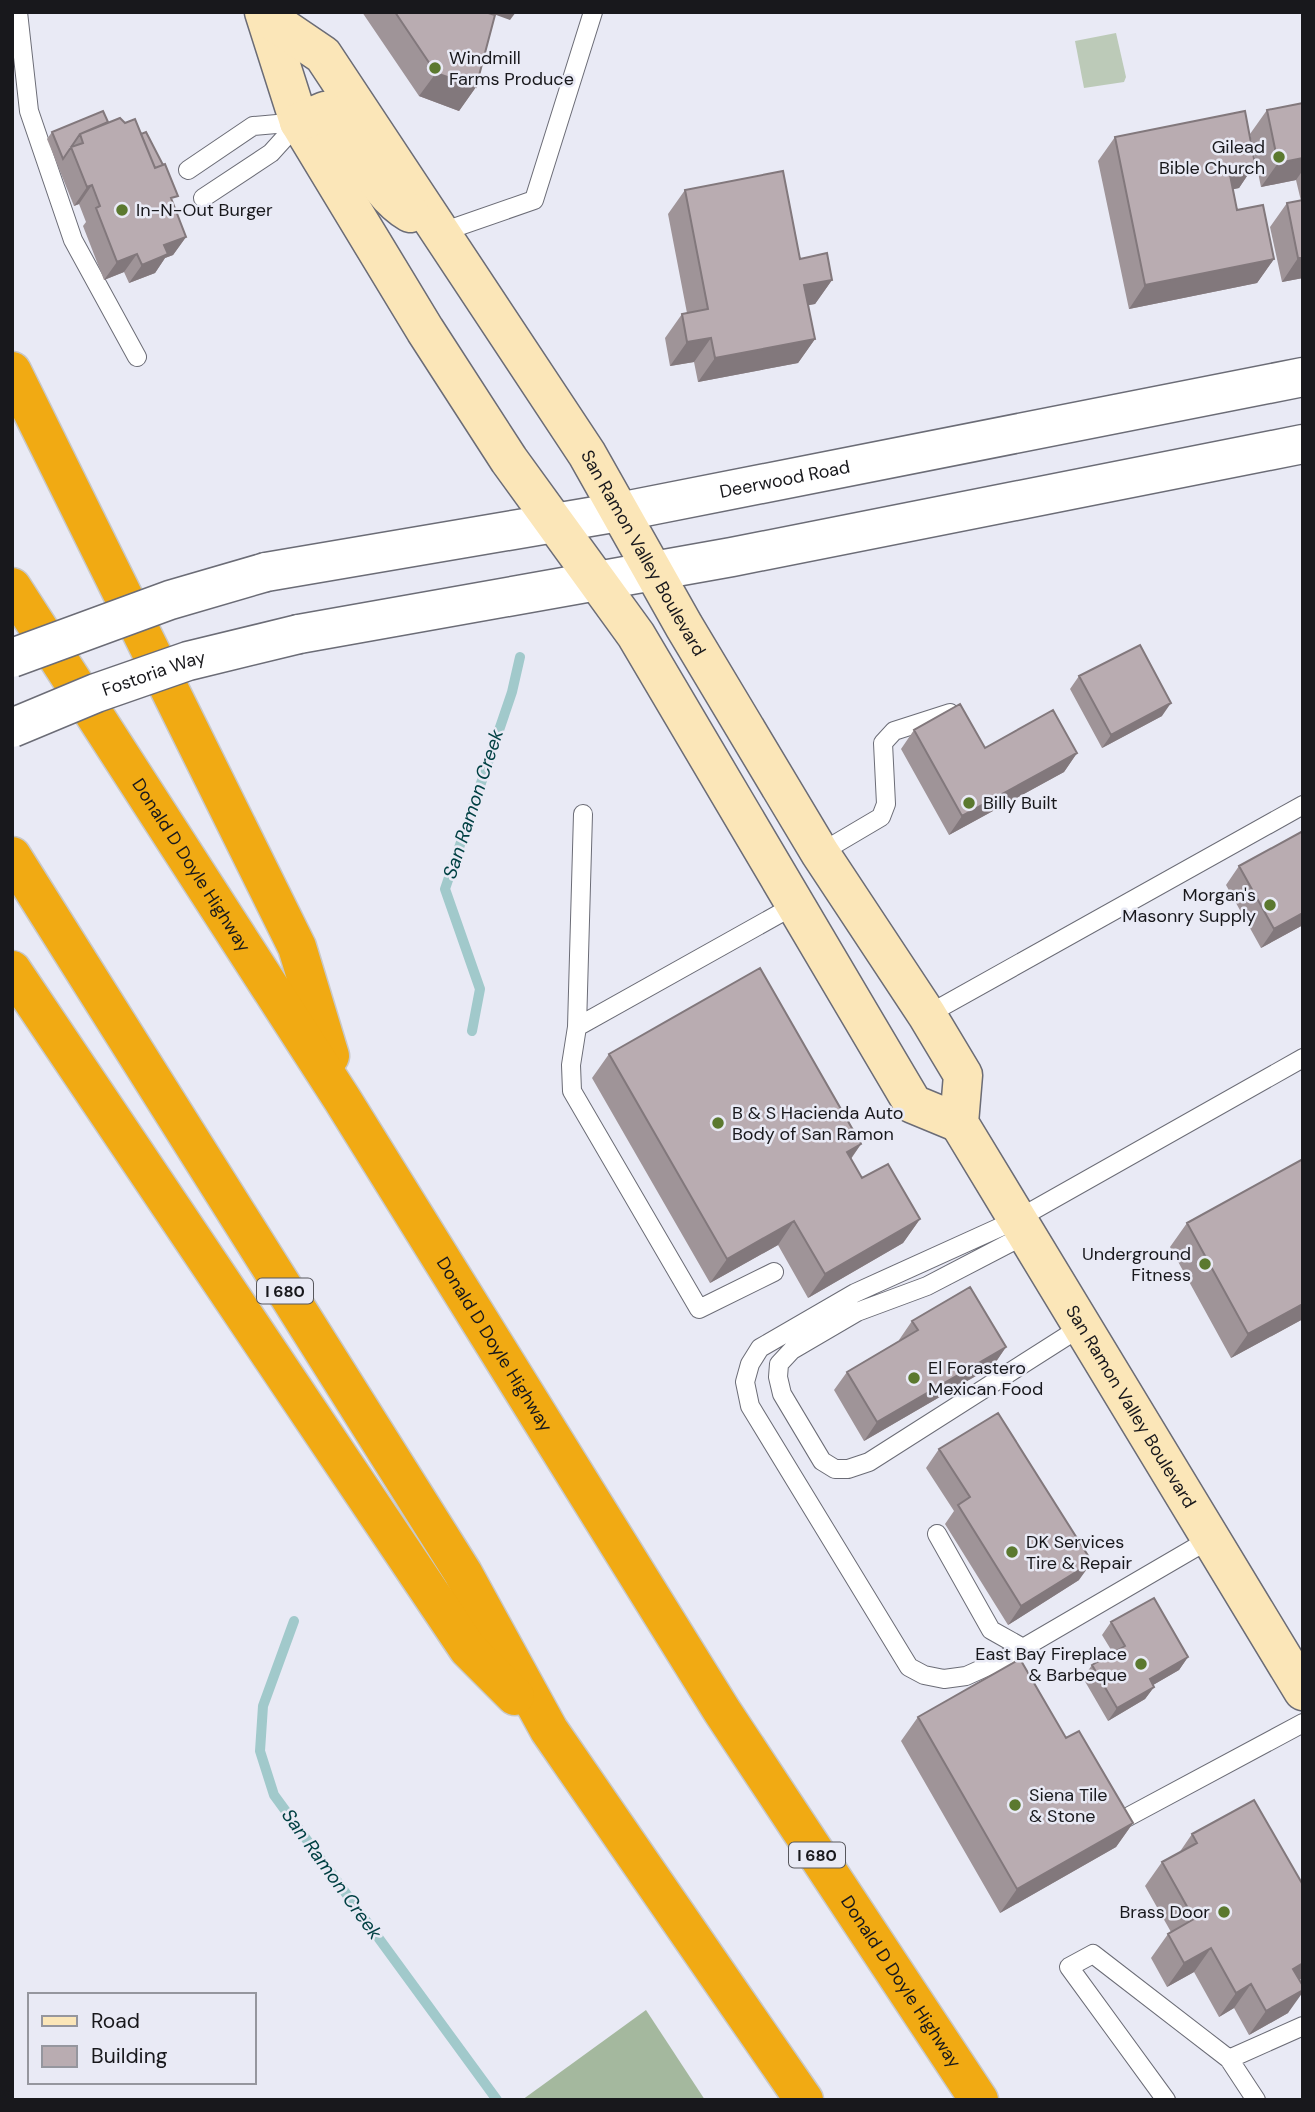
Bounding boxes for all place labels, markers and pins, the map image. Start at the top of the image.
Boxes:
place label: Windmill Farms Produce [449,46,574,91]
marker: Windmill Farms Produce [427,60,443,76]
place label: Gilead Bible Church [1159,135,1265,180]
marker: Gilead Bible Church [1271,149,1287,165]
place label: In-N-Out Burger [136,198,273,222]
marker: In-N-Out Burger [114,202,130,218]
place label: Billy Built [983,791,1058,815]
marker: Billy Built [961,795,977,811]
place label: Morgan's Masonry Supply [1122,883,1256,928]
marker: Morgan's Masonry Supply [1262,897,1278,913]
place label: B & S Hacienda Auto Body of San Ramon [732,1101,904,1146]
marker: B & S Hacienda Auto Body of San Ramon [710,1115,726,1131]
place label: Underground Fitness [1082,1242,1191,1287]
marker: Underground Fitness [1197,1256,1213,1272]
place label: El Forastero Mexican Food [928,1356,1043,1401]
marker: El Forastero Mexican Food [906,1370,922,1386]
place label: DK Services Tire & Repair [1026,1530,1133,1575]
marker: DK Services Tire & Repair [1004,1544,1020,1560]
place label: East Bay Fireplace & Barbeque [975,1642,1127,1687]
marker: East Bay Fireplace & Barbeque [1133,1656,1149,1672]
place label: Siena Tile & Stone [1029,1783,1108,1828]
marker: Siena Tile & Stone [1007,1797,1023,1813]
place label: Brass Door [1119,1900,1210,1924]
marker: Brass Door [1216,1904,1232,1920]

